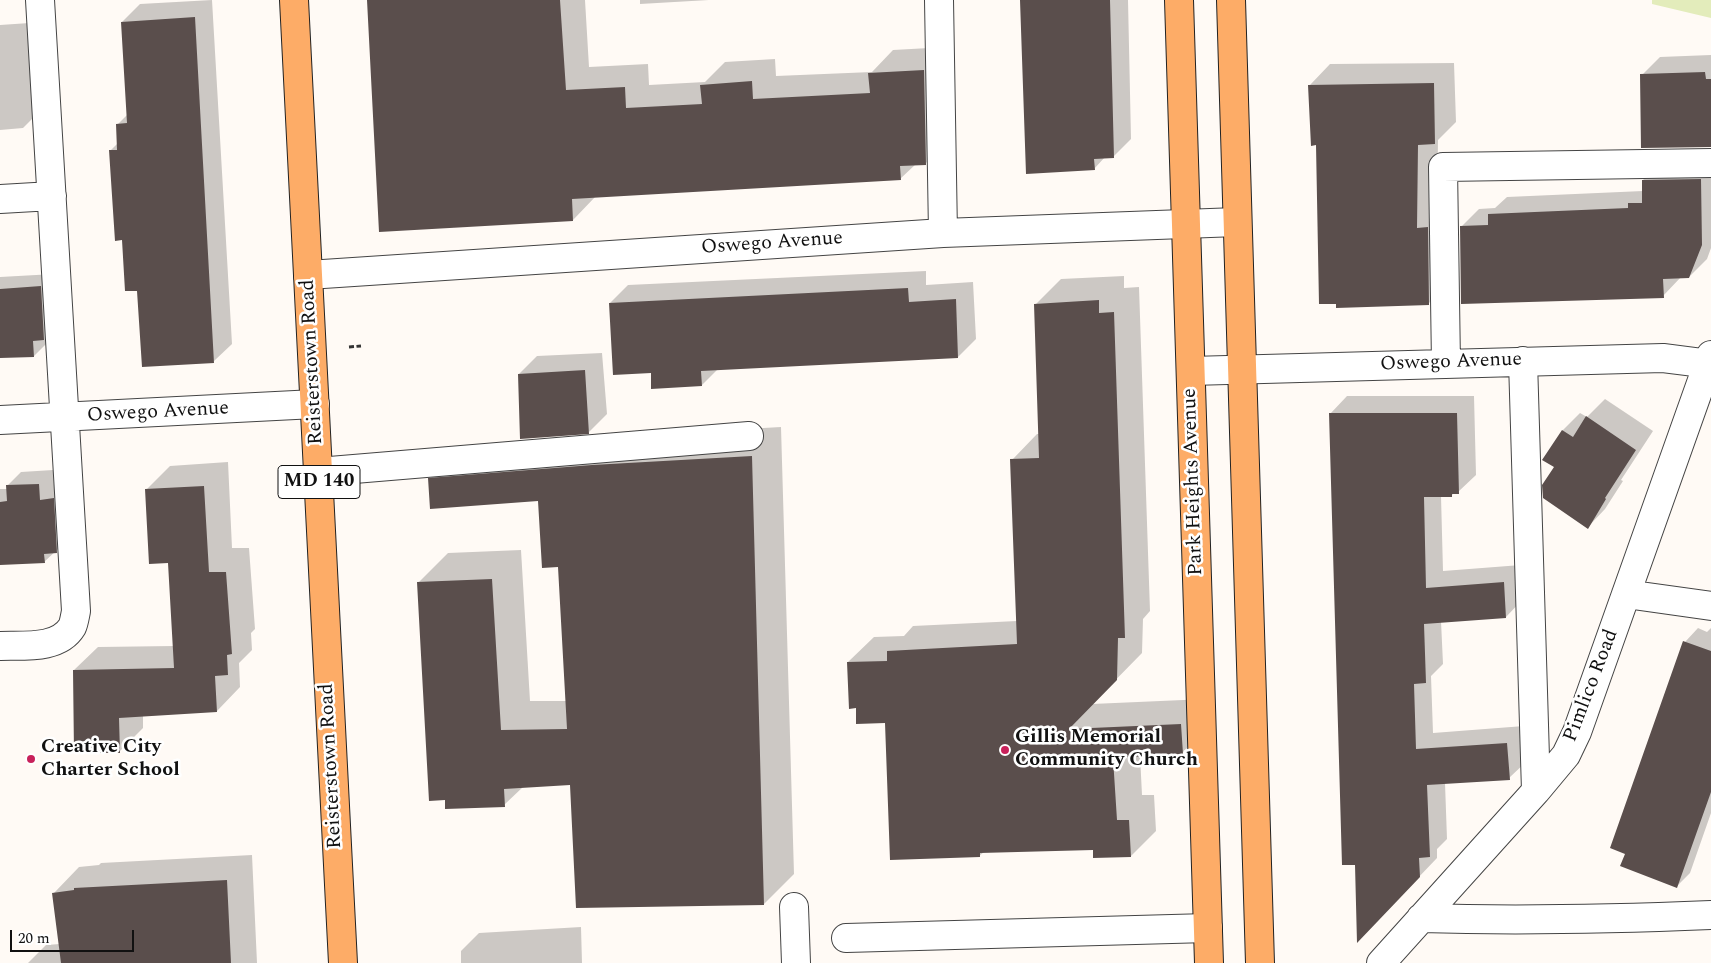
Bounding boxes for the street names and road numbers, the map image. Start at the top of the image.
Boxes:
street label: Oswego Avenue [700,227,844,261]
street label: Reisterstown Road [297,279,329,445]
street label: Oswego Avenue [1380,349,1522,377]
street label: Park Heights Avenue [1179,388,1209,576]
street label: Oswego Avenue [86,397,230,429]
road number: MD 140 [278,466,360,498]
street label: Pimlico Road [1560,626,1624,746]
street label: Reisterstown Road [316,683,348,849]

